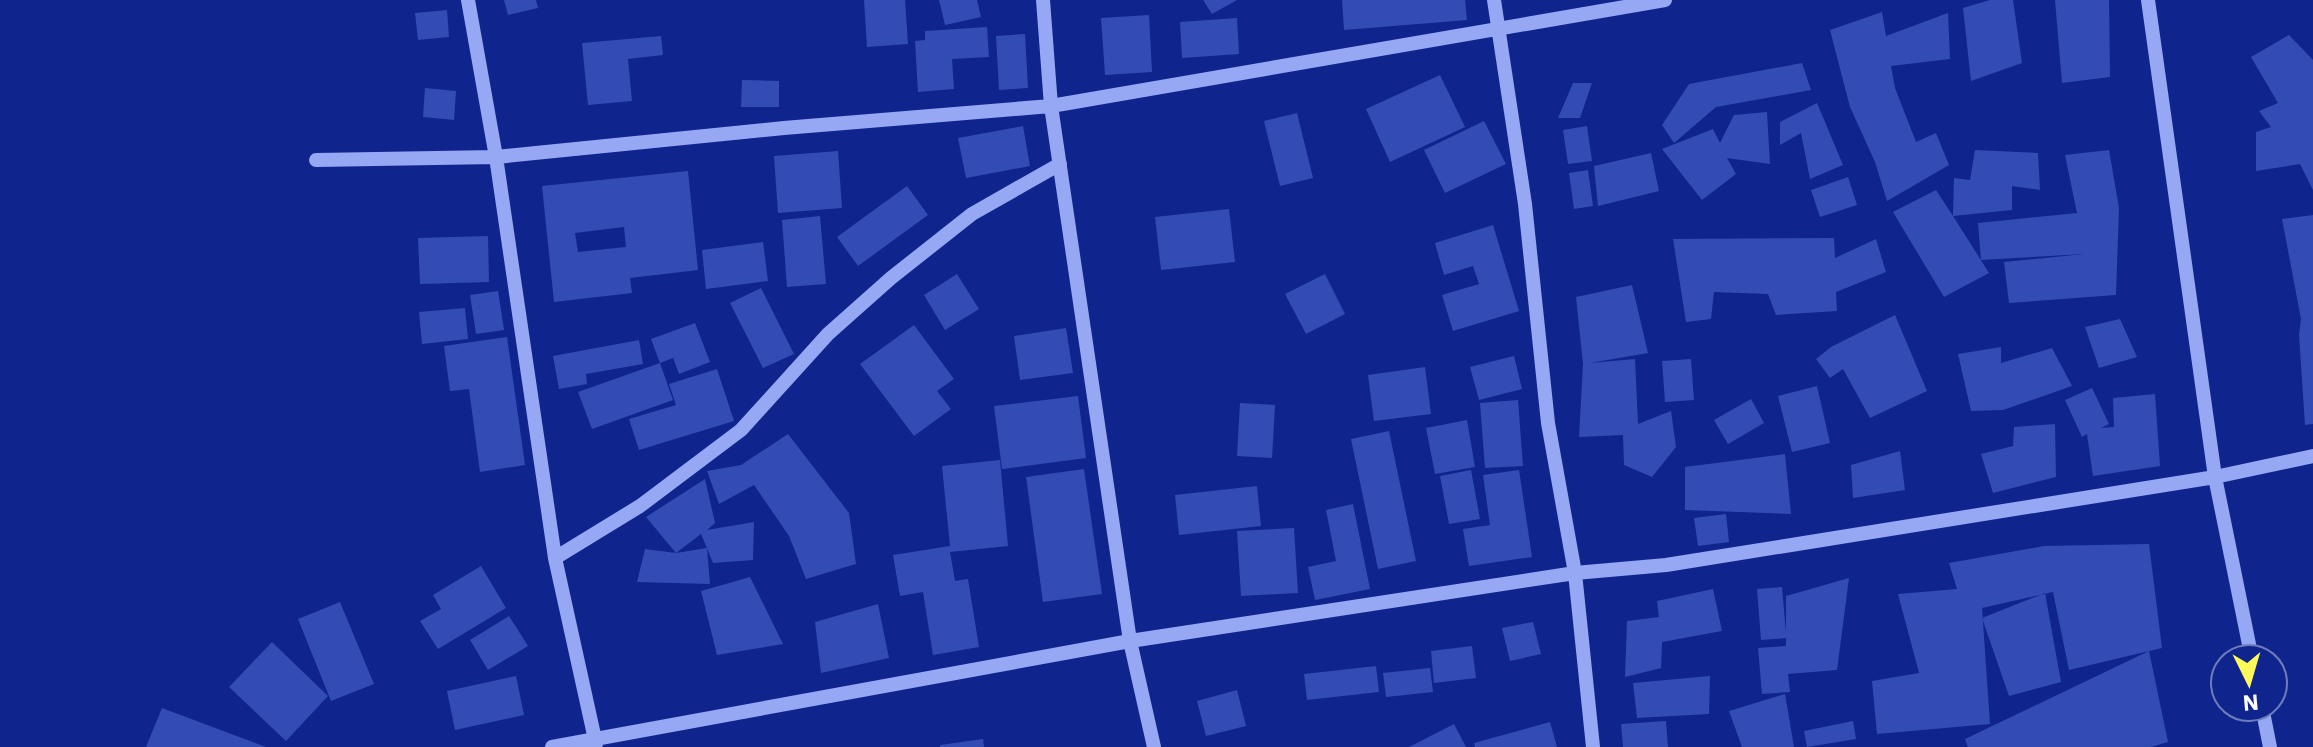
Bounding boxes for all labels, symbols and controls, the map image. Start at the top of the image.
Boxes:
north arrow [2209,643,2289,723]
text: N [2242,688,2260,719]

